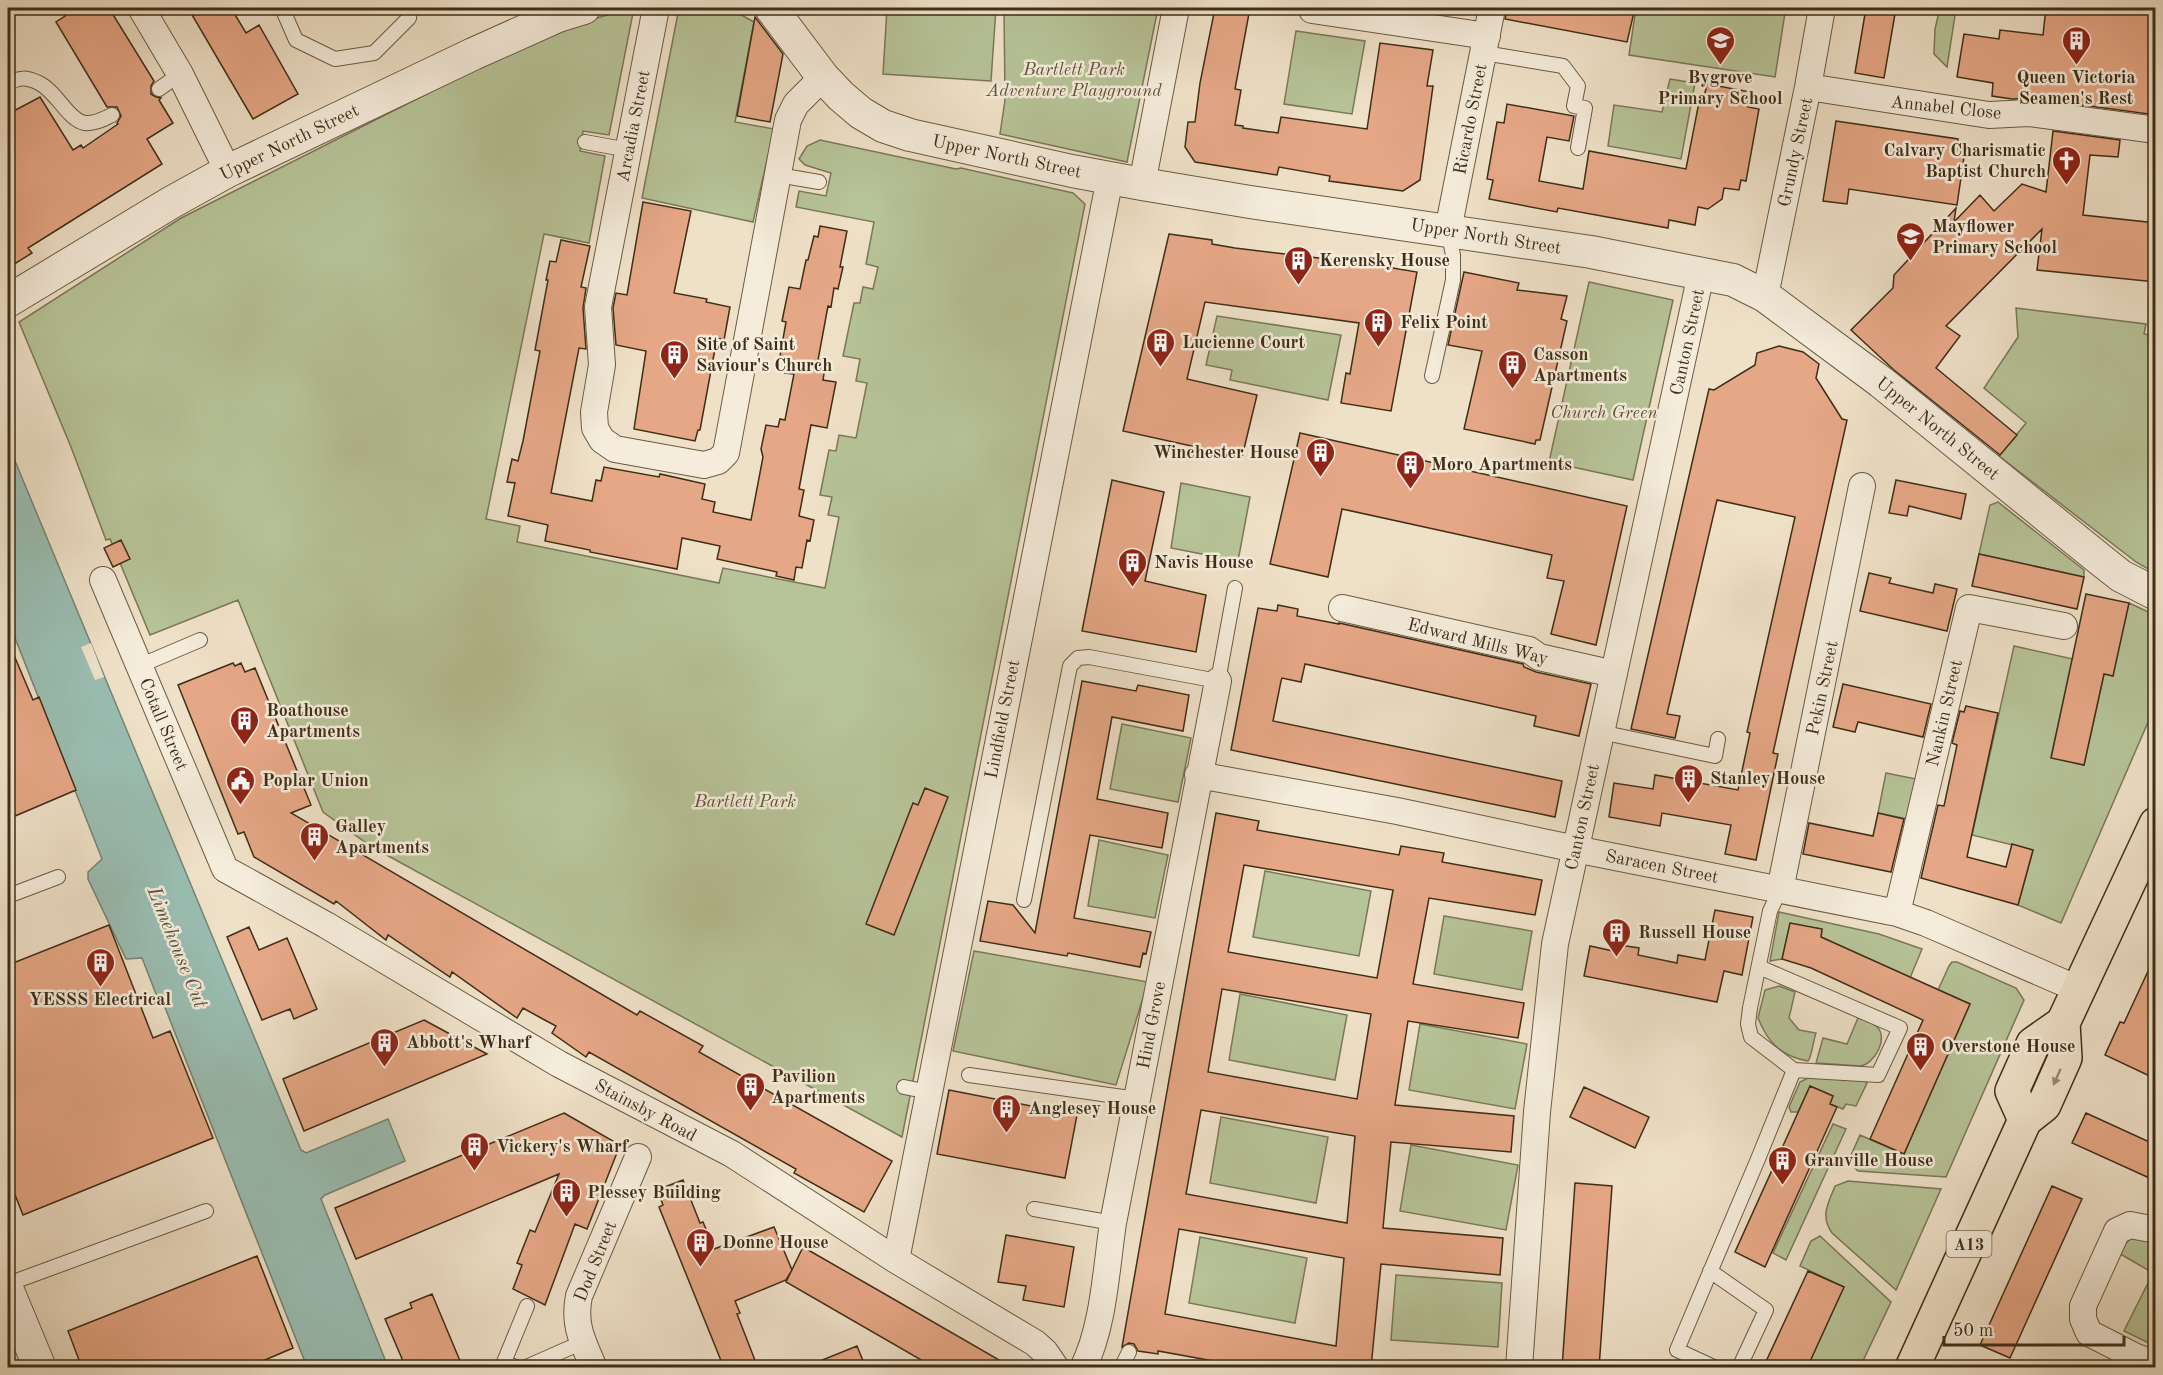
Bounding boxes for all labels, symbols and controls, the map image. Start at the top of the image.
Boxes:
school or university icon: Bygrove Primary School [1704,24,1736,66]
building icon: Queen Victoria Seamen's Rest [2060,24,2092,66]
park label: Bartlett Park Adventure Playground [985,61,1162,100]
street label: Ricardo Street [1451,62,1491,176]
street label: Arcadia Street [614,69,654,184]
place label: Bygrove Primary School [1658,69,1783,108]
place label: Queen Victoria Seamen's Rest [2016,69,2136,108]
street label: Annabel Close [1890,93,2002,123]
street label: Grundy Street [1776,96,1816,209]
street label: Upper North Street [217,101,362,184]
street label: Upper North Street [930,132,1083,182]
place label: Calvary Charismatic Baptist Church [1883,142,2046,181]
church icon: Calvary Charismatic Baptist Church [2051,144,2083,186]
street label: Upper North Street [1409,216,1563,258]
place label: Mayflower Primary School [1932,218,2057,257]
school or university icon: Mayflower Primary School [1895,220,1927,262]
building icon: Kerensky House [1282,244,1314,286]
place label: Kerensky House [1319,252,1450,270]
street label: Canton Street [1668,287,1708,397]
building icon: Felix Point [1363,306,1395,348]
place label: Felix Point [1400,314,1488,332]
building icon: Lucienne Court [1145,326,1177,368]
place label: Lucienne Court [1182,334,1305,352]
place label: Site of Saint Saviour's Church [696,336,832,375]
building icon: Site of Saint Saviour's Church [659,338,691,380]
place label: Casson Apartments [1533,346,1627,385]
building icon: Casson Apartments [1496,348,1528,390]
street label: Upper North Street [1872,374,2002,484]
park label: Church Green [1550,404,1658,422]
building icon: Winchester House [1304,436,1336,478]
place label: Winchester House [1153,444,1299,462]
building icon: Moro Apartments [1394,448,1426,490]
place label: Moro Apartments [1431,456,1572,474]
building icon: Navis House [1117,546,1149,588]
place label: Navis House [1154,554,1254,572]
street label: Edward Mills Way [1406,616,1550,668]
street label: Pekin Street [1804,639,1842,737]
street label: Lindfield Street [983,658,1023,780]
street label: Nankin Street [1924,658,1966,768]
street label: Cotall Street [136,675,191,773]
place label: Boathouse Apartments [266,702,360,741]
building icon: Boathouse Apartments [229,704,261,746]
street label: Canton Street [1563,762,1603,872]
building icon: Stanley House [1673,762,1705,804]
public building icon: Poplar Union [225,764,257,806]
place label: Stanley House [1710,770,1825,788]
place label: Poplar Union [262,772,369,790]
park label: Bartlett Park [693,793,796,811]
place label: Galley Apartments [335,818,429,857]
building icon: Galley Apartments [298,820,330,862]
street label: Saracen Street [1604,847,1720,887]
water label: Limehouse Cut [142,883,210,1012]
building icon: Russell House [1601,916,1633,958]
place label: Russell House [1638,924,1751,942]
building icon: YESSS Electrical [84,946,116,988]
street label: Hind Grove [1135,980,1169,1070]
place label: YESSS Electrical [29,991,171,1009]
building icon: Abbott's Wharf [369,1026,401,1068]
building icon: Overstone House [1904,1030,1936,1072]
place label: Abbott's Wharf [406,1034,532,1052]
place label: Overstone House [1941,1038,2076,1056]
place label: Pavilion Apartments [771,1068,865,1107]
one-way arrow [2052,1068,2062,1086]
building icon: Pavilion Apartments [734,1070,766,1112]
street label: Stainsby Road [592,1076,699,1145]
building icon: Anglesey House [991,1092,1023,1134]
place label: Anglesey House [1028,1100,1156,1118]
building icon: Vickery's Wharf [459,1130,491,1172]
place label: Vickery's Wharf [496,1138,630,1156]
building icon: Granville House [1767,1144,1799,1186]
place label: Granville House [1804,1152,1933,1170]
building icon: Plessey Building [550,1176,582,1218]
place label: Plessey Building [587,1184,721,1202]
street label: Dod Street [572,1219,620,1304]
building icon: Donne House [685,1226,717,1268]
road number: A13 [1946,1231,1992,1257]
place label: Donne House [722,1234,829,1252]
scale bar [1944,1309,2124,1347]
text: 50 m [1953,1322,1993,1340]

